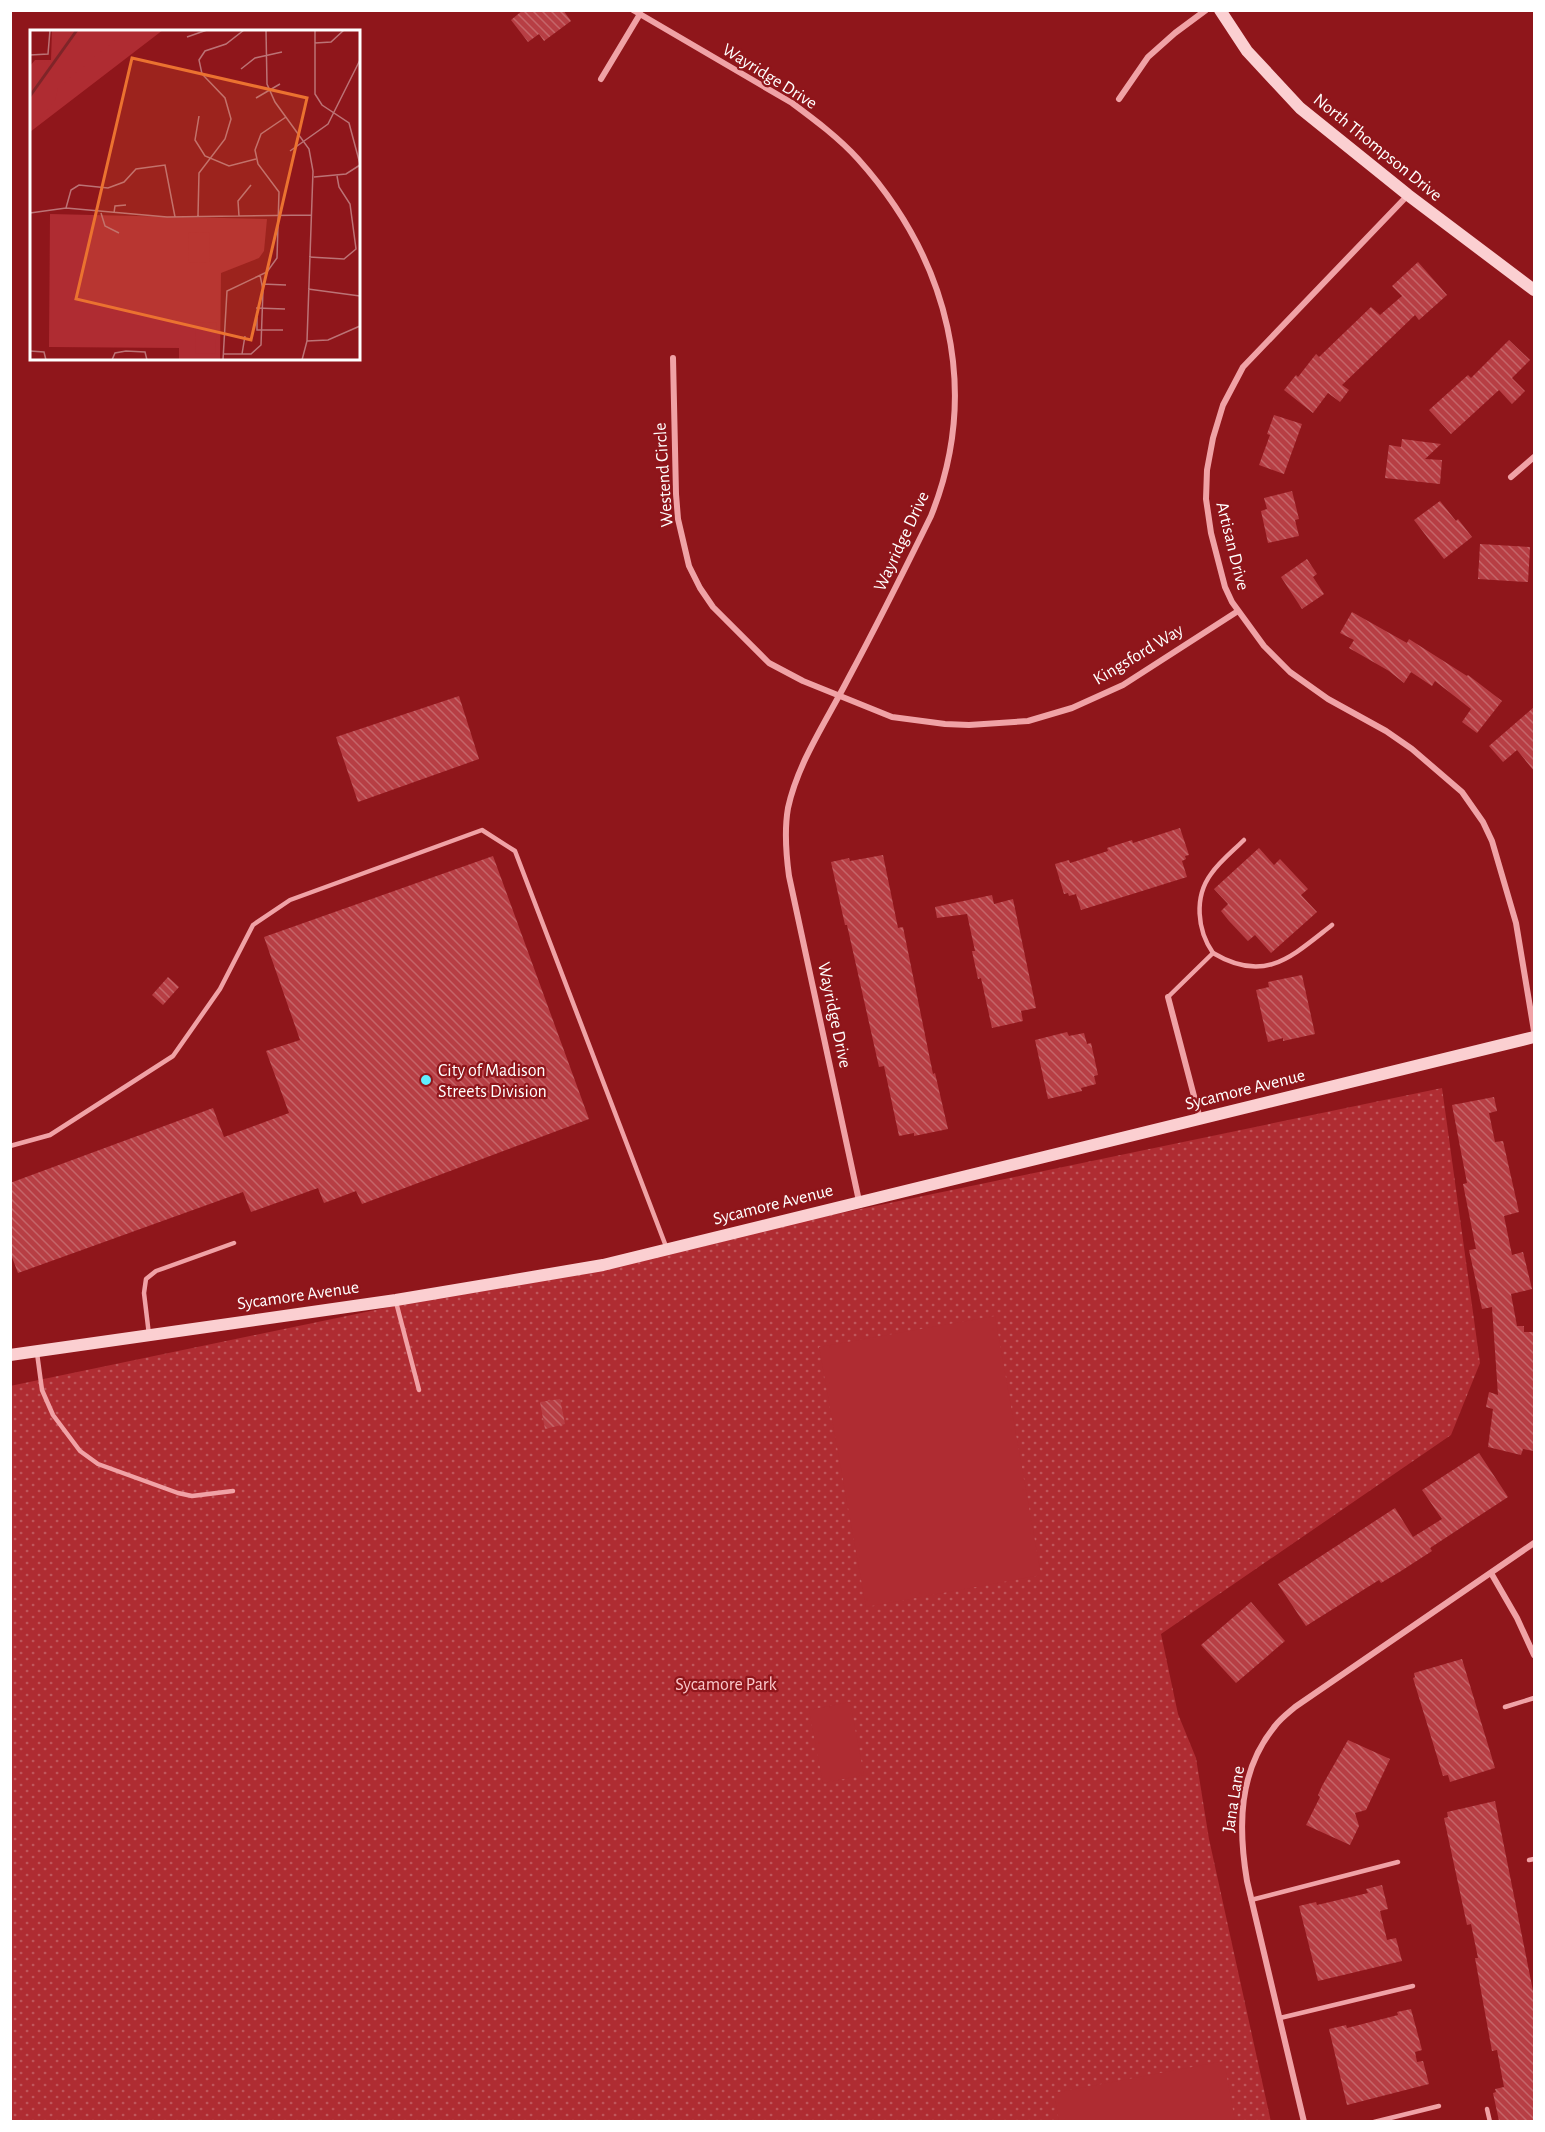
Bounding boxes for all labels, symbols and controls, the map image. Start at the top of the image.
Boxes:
inset map [30,30,360,360]
street label: Wayridge Drive [719,41,820,113]
street label: North Thompson Drive [1310,91,1445,205]
street label: Westend Circle [651,422,677,528]
street label: Wayridge Drive [871,489,933,594]
street label: Artisan Drive [1212,500,1252,592]
street label: Kingsford Way [1090,621,1187,689]
street label: Wayridge Drive [814,961,854,1070]
place label: City of Madison Streets Division [438,1062,547,1101]
street label: Sycamore Avenue [1183,1066,1307,1114]
marker: City of Madison Streets Division [419,1073,433,1087]
street label: Sycamore Avenue [711,1181,835,1229]
street label: Sycamore Avenue [236,1279,360,1313]
park label: Sycamore Park [675,1676,778,1694]
street label: Jana Lane [1220,1765,1248,1834]

